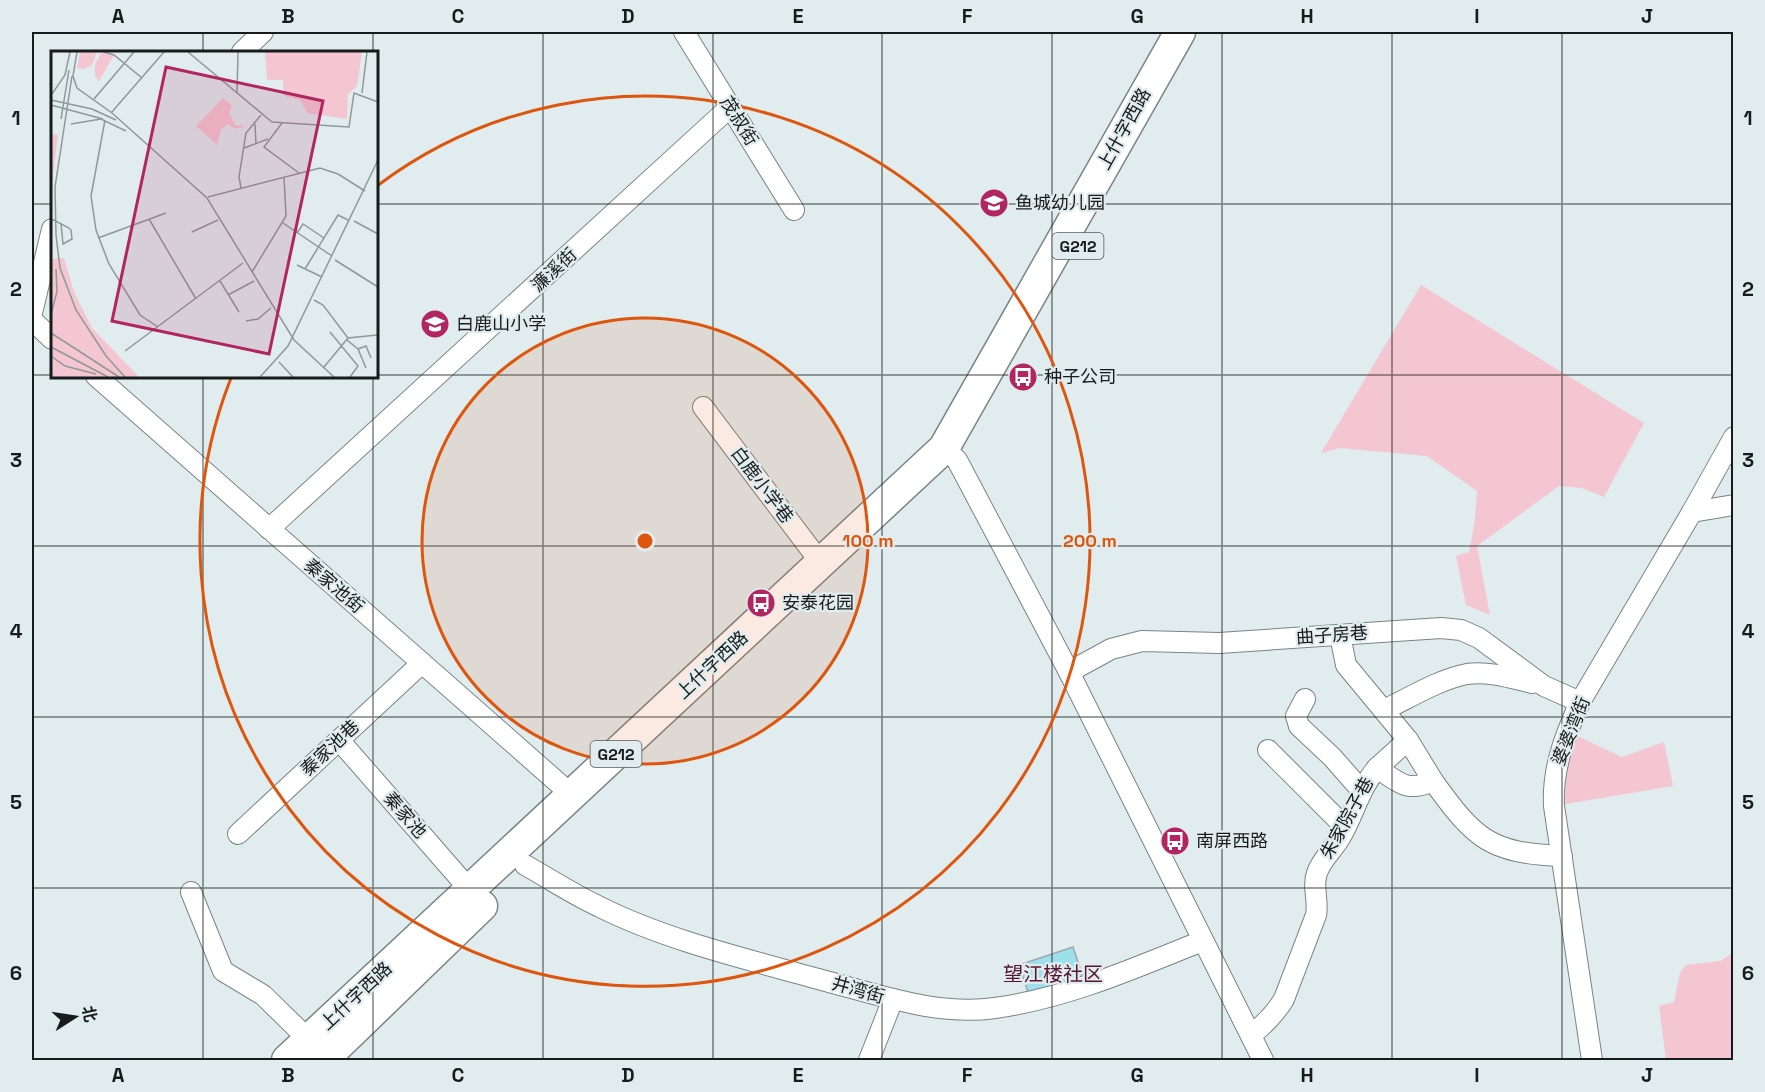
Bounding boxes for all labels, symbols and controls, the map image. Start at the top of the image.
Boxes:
text: A [112,3,125,29]
text: B [281,3,295,29]
text: C [452,3,465,29]
text: D [621,3,635,29]
text: E [792,3,804,29]
text: F [962,3,973,29]
text: G [1130,3,1144,29]
text: H [1300,3,1314,29]
text: I [1474,3,1480,29]
text: J [1641,3,1653,29]
inset map [51,51,378,378]
street label: 上什字西路 [1092,84,1155,174]
street label: 茂叔街 [715,92,763,150]
text: 1 [11,105,21,131]
text: 1 [1743,105,1753,131]
school or university icon: 鱼城幼儿园 [978,187,1010,219]
place label: 鱼城幼儿园 [1015,191,1105,214]
road number: G212 [1052,233,1104,259]
street label: 濂溪街 [526,243,581,296]
text: 2 [10,276,22,302]
text: 2 [1742,276,1754,302]
school or university icon: 白鹿山小学 [419,308,451,340]
place label: 白鹿山小学 [456,312,546,335]
bus stop icon: 种子公司 [1007,361,1039,393]
place label: 种子公司 [1044,365,1116,388]
street label: 白鹿小学巷 [726,442,799,528]
text: 3 [10,447,22,473]
text: 3 [1742,447,1754,473]
text: 100 m [842,529,894,552]
text: 200 m [1063,529,1117,552]
centre of rings [635,531,655,551]
street label: 秦家池街 [300,553,369,618]
bus stop icon: 安泰花园 [745,587,777,619]
place label: 安泰花园 [782,591,854,614]
text: 4 [10,618,23,644]
text: 4 [1742,618,1755,644]
street label: 曲子房巷 [1295,621,1369,648]
street label: 上什字西路 [671,626,752,704]
street label: 婆婆湾街 [1546,693,1595,768]
street label: 秦家池巷 [295,715,364,781]
road number: G212 [590,741,642,767]
street label: 朱家院子巷 [1315,773,1378,863]
street label: 秦家池 [379,787,432,843]
text: 5 [10,789,22,815]
text: 5 [1742,789,1754,815]
bus stop icon: 南屏西路 [1159,825,1191,857]
place label: 南屏西路 [1196,829,1268,852]
street label: 上什字西路 [315,957,396,1035]
text: 6 [10,960,22,986]
text: 6 [1742,960,1754,986]
district label: 望江楼社区 [1003,961,1103,987]
street label: 井湾街 [829,971,887,1008]
north arrow [45,987,105,1047]
text: 北 [77,1004,101,1024]
text: A [112,1062,125,1088]
text: B [281,1062,295,1088]
text: C [452,1062,465,1088]
text: D [621,1062,635,1088]
text: E [792,1062,804,1088]
text: F [962,1062,973,1088]
text: G [1130,1062,1144,1088]
text: H [1300,1062,1314,1088]
text: I [1474,1062,1480,1088]
text: J [1641,1062,1653,1088]

